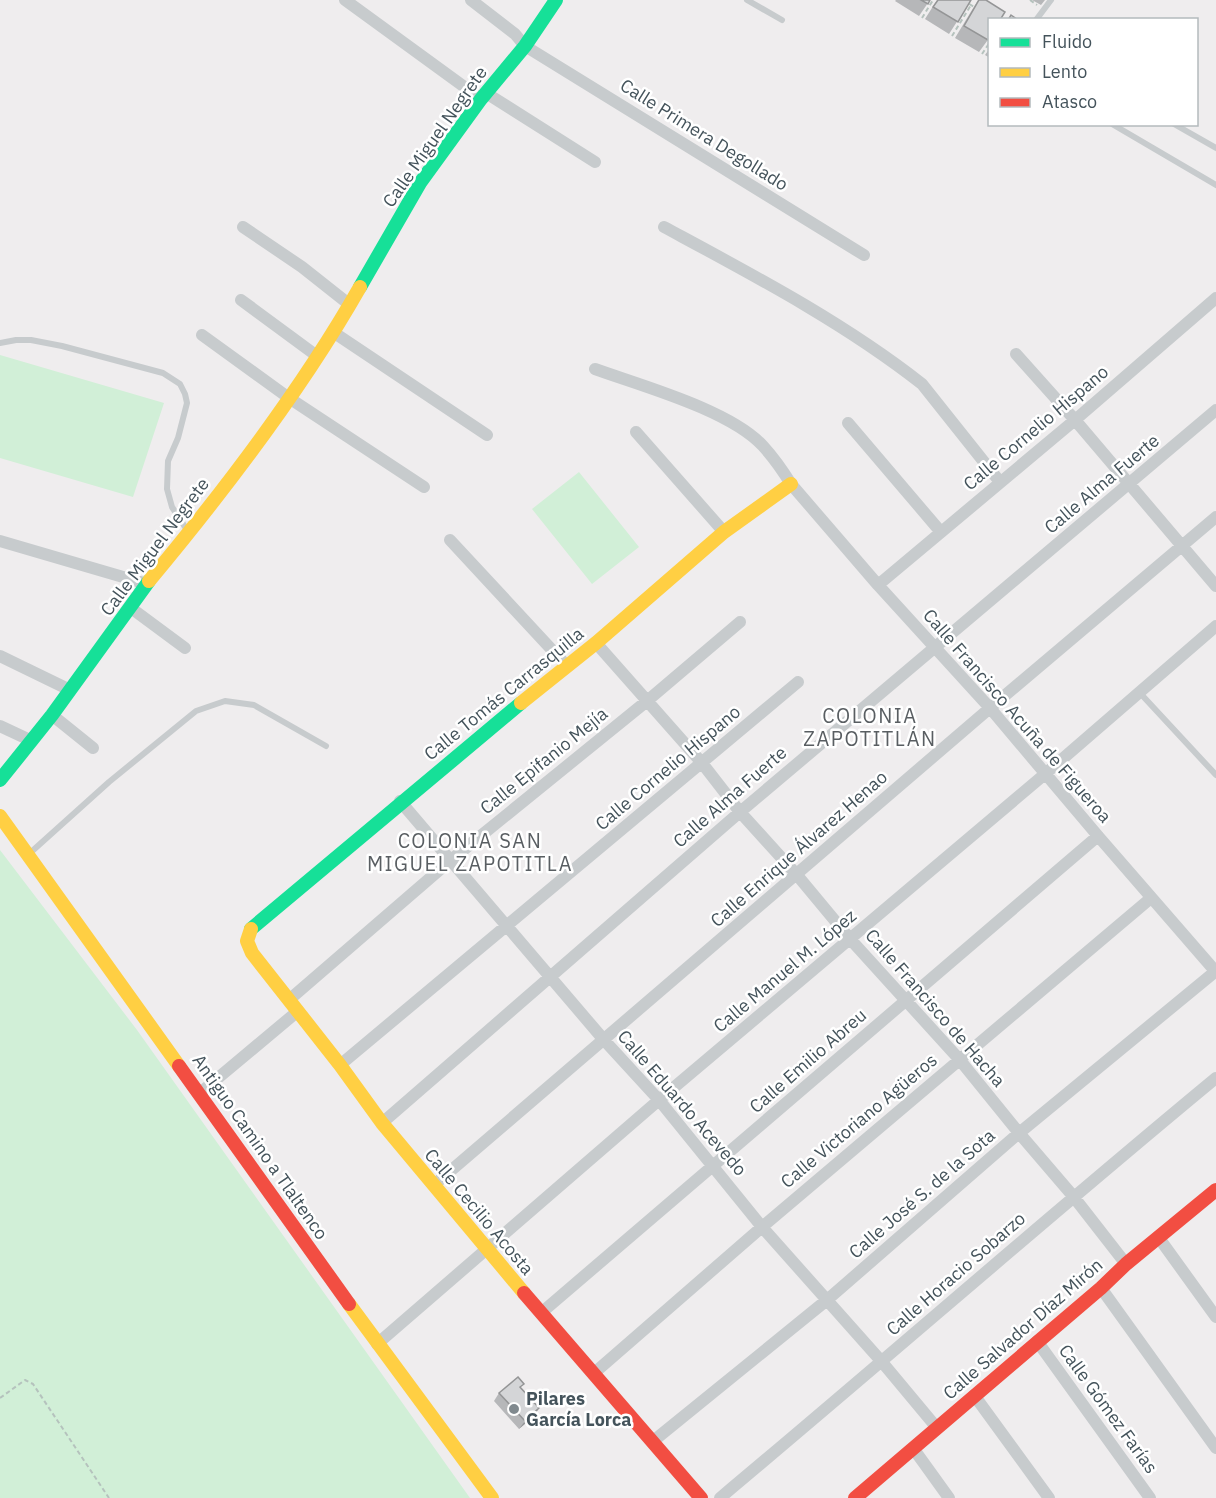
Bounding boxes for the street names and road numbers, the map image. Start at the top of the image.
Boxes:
street label: Calle Miguel Negrete [377,62,492,212]
street label: Calle Primera Degollado [616,73,793,196]
street label: Calle Cornelio Hispano [958,360,1113,495]
street label: Calle Alma Fuerte [1039,429,1164,538]
street label: Calle Miguel Negrete [95,473,214,620]
street label: Calle Francisco Acuña de Figueroa [918,604,1117,828]
street label: Calle Tomás Carrasquilla [419,622,589,765]
street label: Calle Cornelio Hispano [590,700,745,835]
street label: Calle Epifanio Mejía [475,702,612,819]
street label: Calle Alma Fuerte [668,741,791,852]
street label: Calle Enrique Álvarez Henao [705,765,892,932]
street label: Calle Manuel M. López [708,904,861,1037]
street label: Calle Francisco de Hacha [860,924,1011,1092]
street label: Calle Emilio Abreu [744,1004,871,1118]
street label: Calle Eduardo Acevedo [613,1025,752,1180]
street label: Calle Victoriano Agüeros [776,1048,942,1193]
street label: Antiguo Camino a Tlaltenco [188,1050,333,1244]
street label: Calle José S. de la Sota [844,1124,1000,1263]
street label: Calle Cecilio Acosta [420,1144,539,1280]
street label: Calle Horacio Sobarzo [881,1207,1030,1340]
street label: Calle Salvador Díaz Mirón [938,1253,1107,1404]
street label: Calle Gómez Farías [1054,1340,1163,1478]

